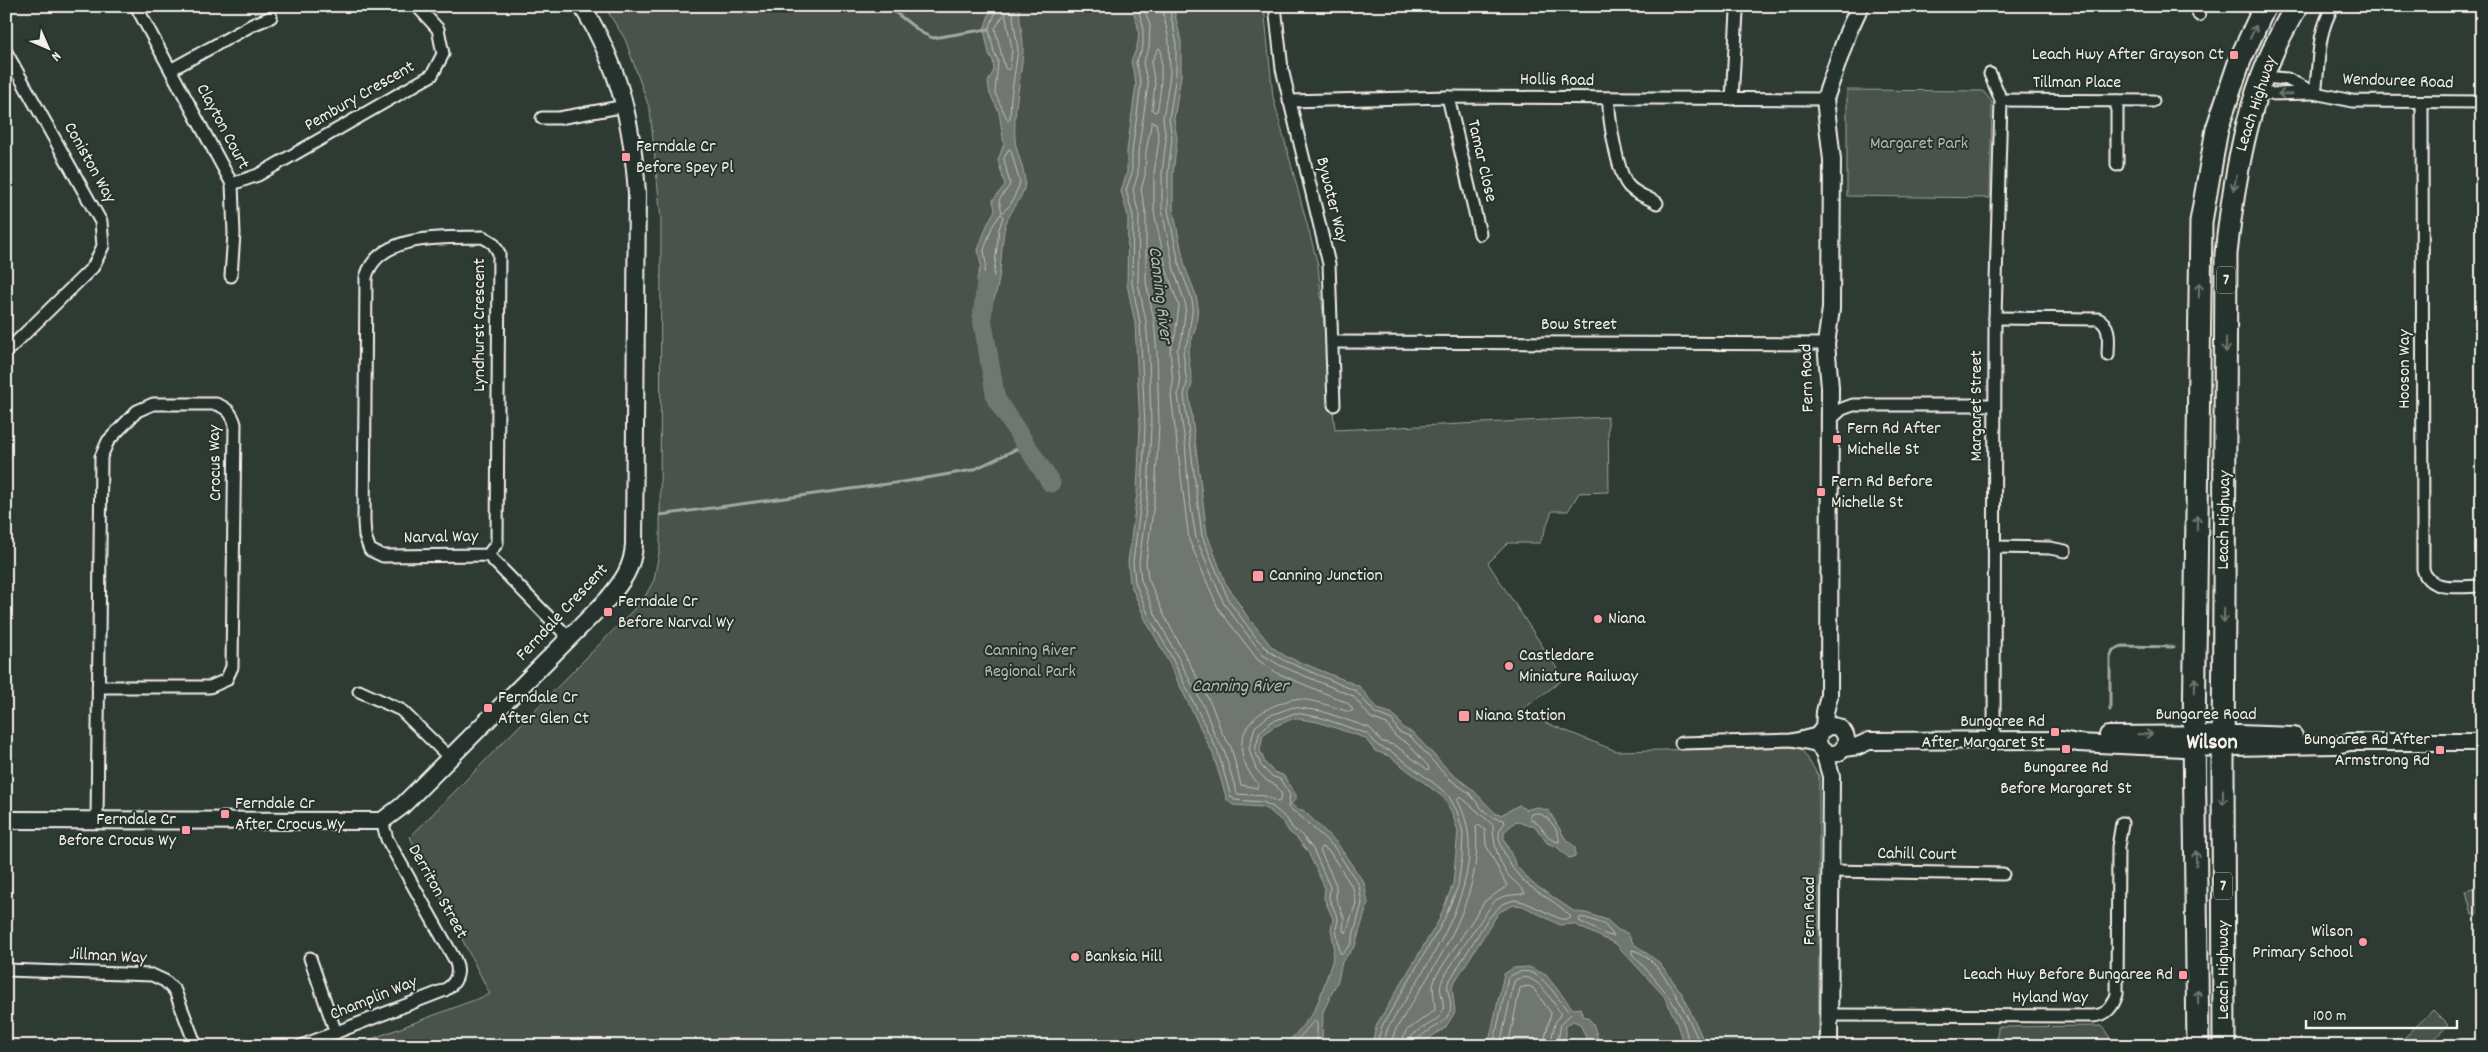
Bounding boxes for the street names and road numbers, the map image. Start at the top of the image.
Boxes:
street label: Leach Highway [2230,52,2284,155]
street label: Pembury Crescent [300,55,420,139]
street label: Hollis Road [1520,68,1594,94]
street label: Wendouree Road [2342,68,2454,96]
street label: Tillman Place [2033,71,2121,96]
street label: Clayton Court [189,80,255,175]
street label: Tamar Close [1459,117,1503,205]
street label: Coniston Way [56,118,122,209]
street label: Bywater Way [1308,155,1354,246]
street label: Lyndhurst Crescent [468,258,493,392]
road number: 7 [2217,266,2235,294]
street label: Bow Street [1541,313,1617,338]
street label: Hooson Way [2393,329,2418,409]
street label: Fern Road [1794,343,1822,413]
street label: Margaret Street [1965,350,1990,462]
street label: Crocus Way [203,424,229,501]
street label: Leach Highway [2212,469,2238,570]
street label: Narval Way [404,525,479,551]
street label: Ferndale Crescent [511,558,615,667]
street label: Bungaree Road [2155,703,2257,728]
street label: Derriton Street [401,840,473,944]
street label: Cahill Court [1877,842,1957,868]
road number: 7 [2214,872,2232,899]
street label: Fern Road [1798,877,1823,945]
street label: Leach Highway [2212,920,2237,1020]
street label: Jillman Way [69,942,148,972]
street label: Champlin Way [327,970,422,1028]
street label: Hyland Way [2012,986,2089,1011]

